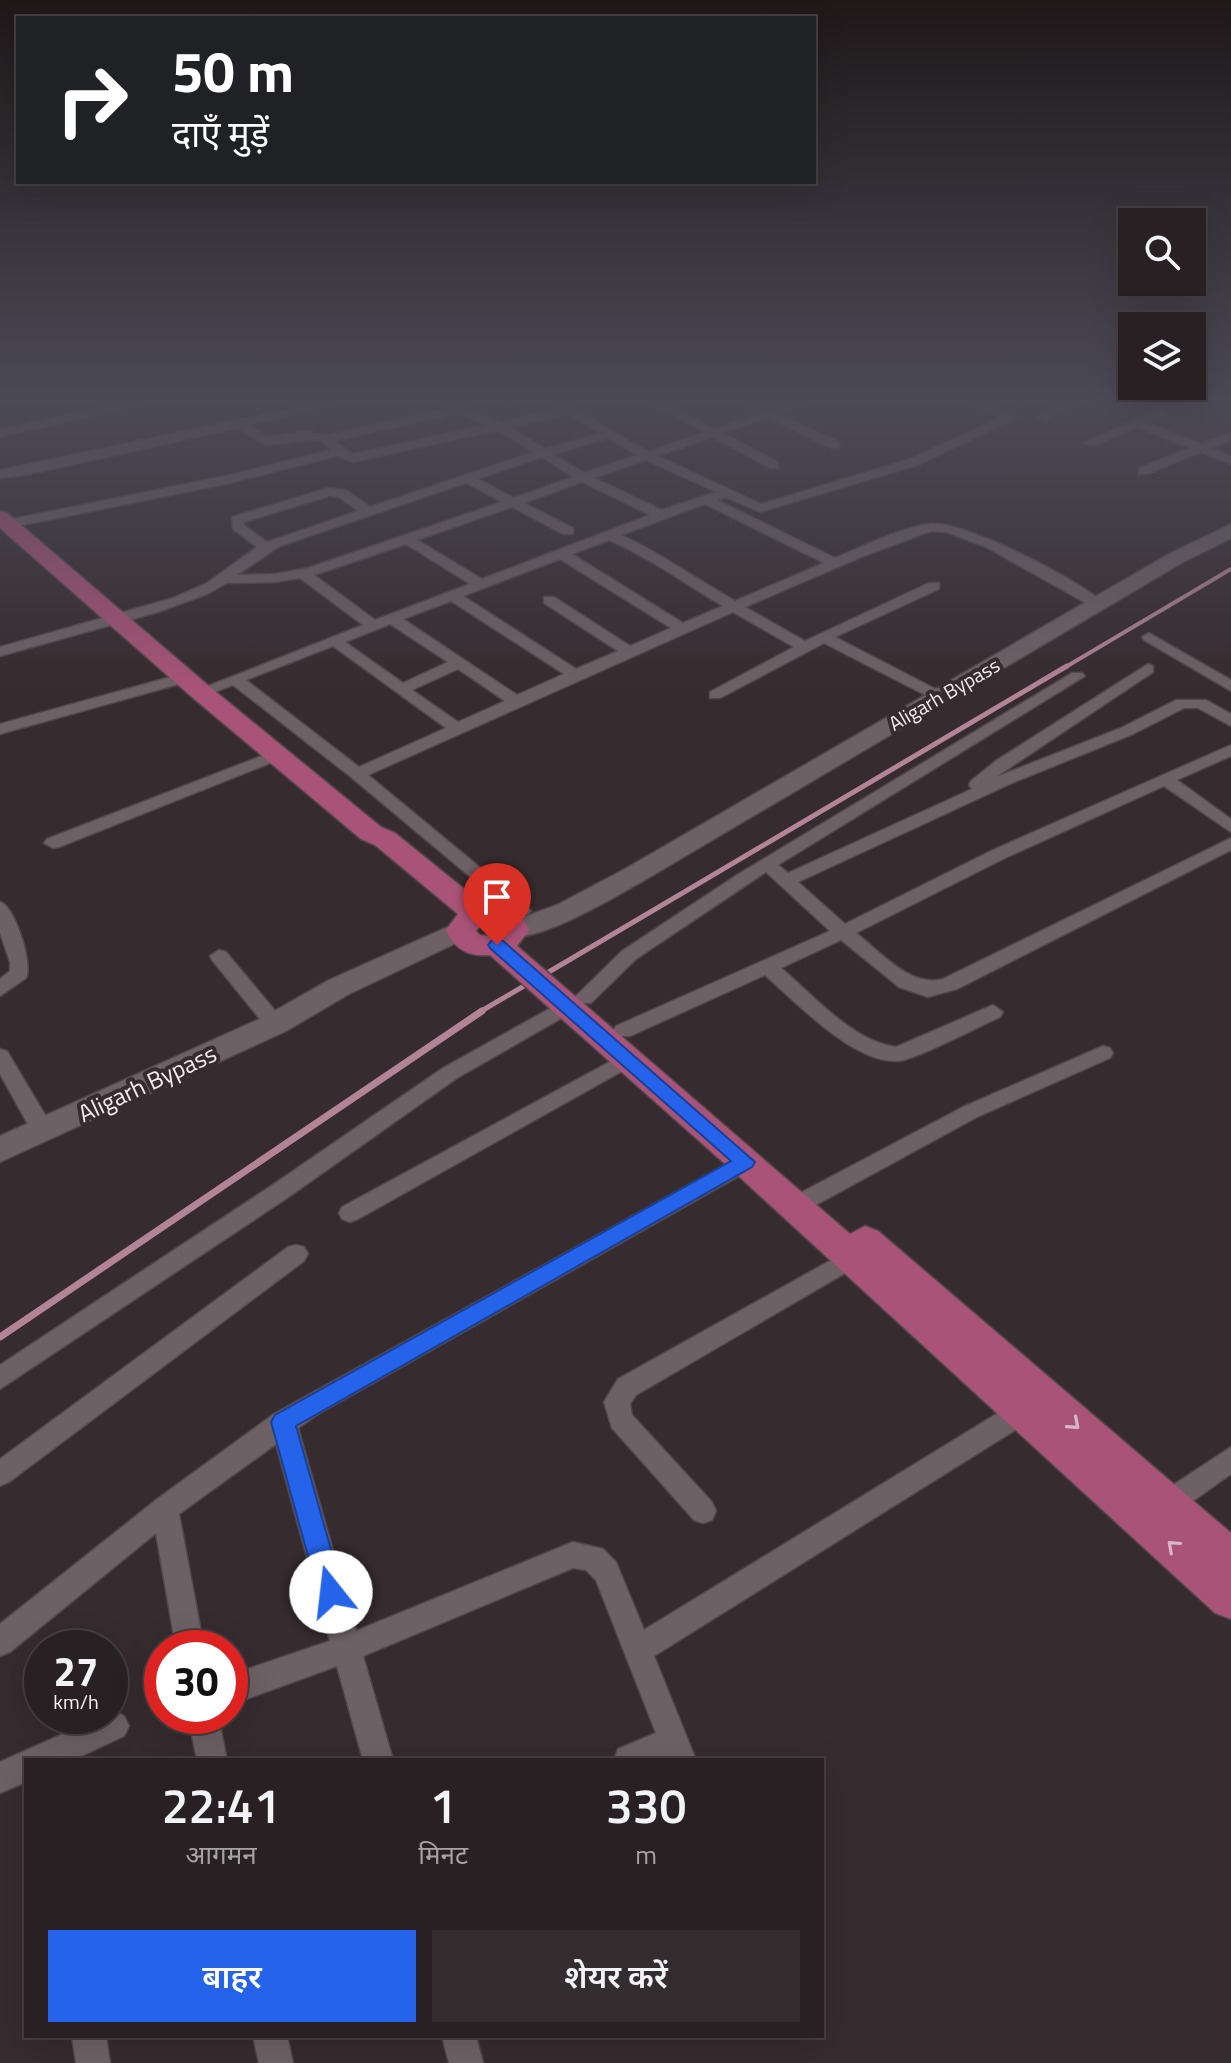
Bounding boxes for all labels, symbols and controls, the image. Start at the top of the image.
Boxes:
text: 50 m [172,29,294,114]
icon: right [40,48,144,152]
text: दाएँ मुड़ें [172,106,269,161]
map controls [1118,208,1206,400]
button: search [1118,208,1206,296]
button: layers [1118,312,1206,400]
street label: Aligarh Bypass [882,649,1006,739]
pin [463,863,531,945]
icon: arrive [475,875,519,919]
street label: Aligarh Bypass [72,1035,222,1131]
one-way arrow [1064,1414,1079,1429]
one-way arrow [1167,1541,1182,1556]
position arrow [289,1550,373,1634]
speed limit sign: 30 [144,1630,248,1734]
text: 27 [54,1641,98,1702]
text: km/h [53,1686,99,1717]
text: 22:41 [162,1769,281,1842]
text: 1 [430,1769,457,1842]
text: 330 [606,1769,686,1842]
text: आगमन [186,1835,257,1874]
text: मिनट [418,1835,468,1874]
text: m [635,1835,657,1874]
button: बाहर [48,1930,416,2022]
button: शेयर करें [432,1930,800,2022]

